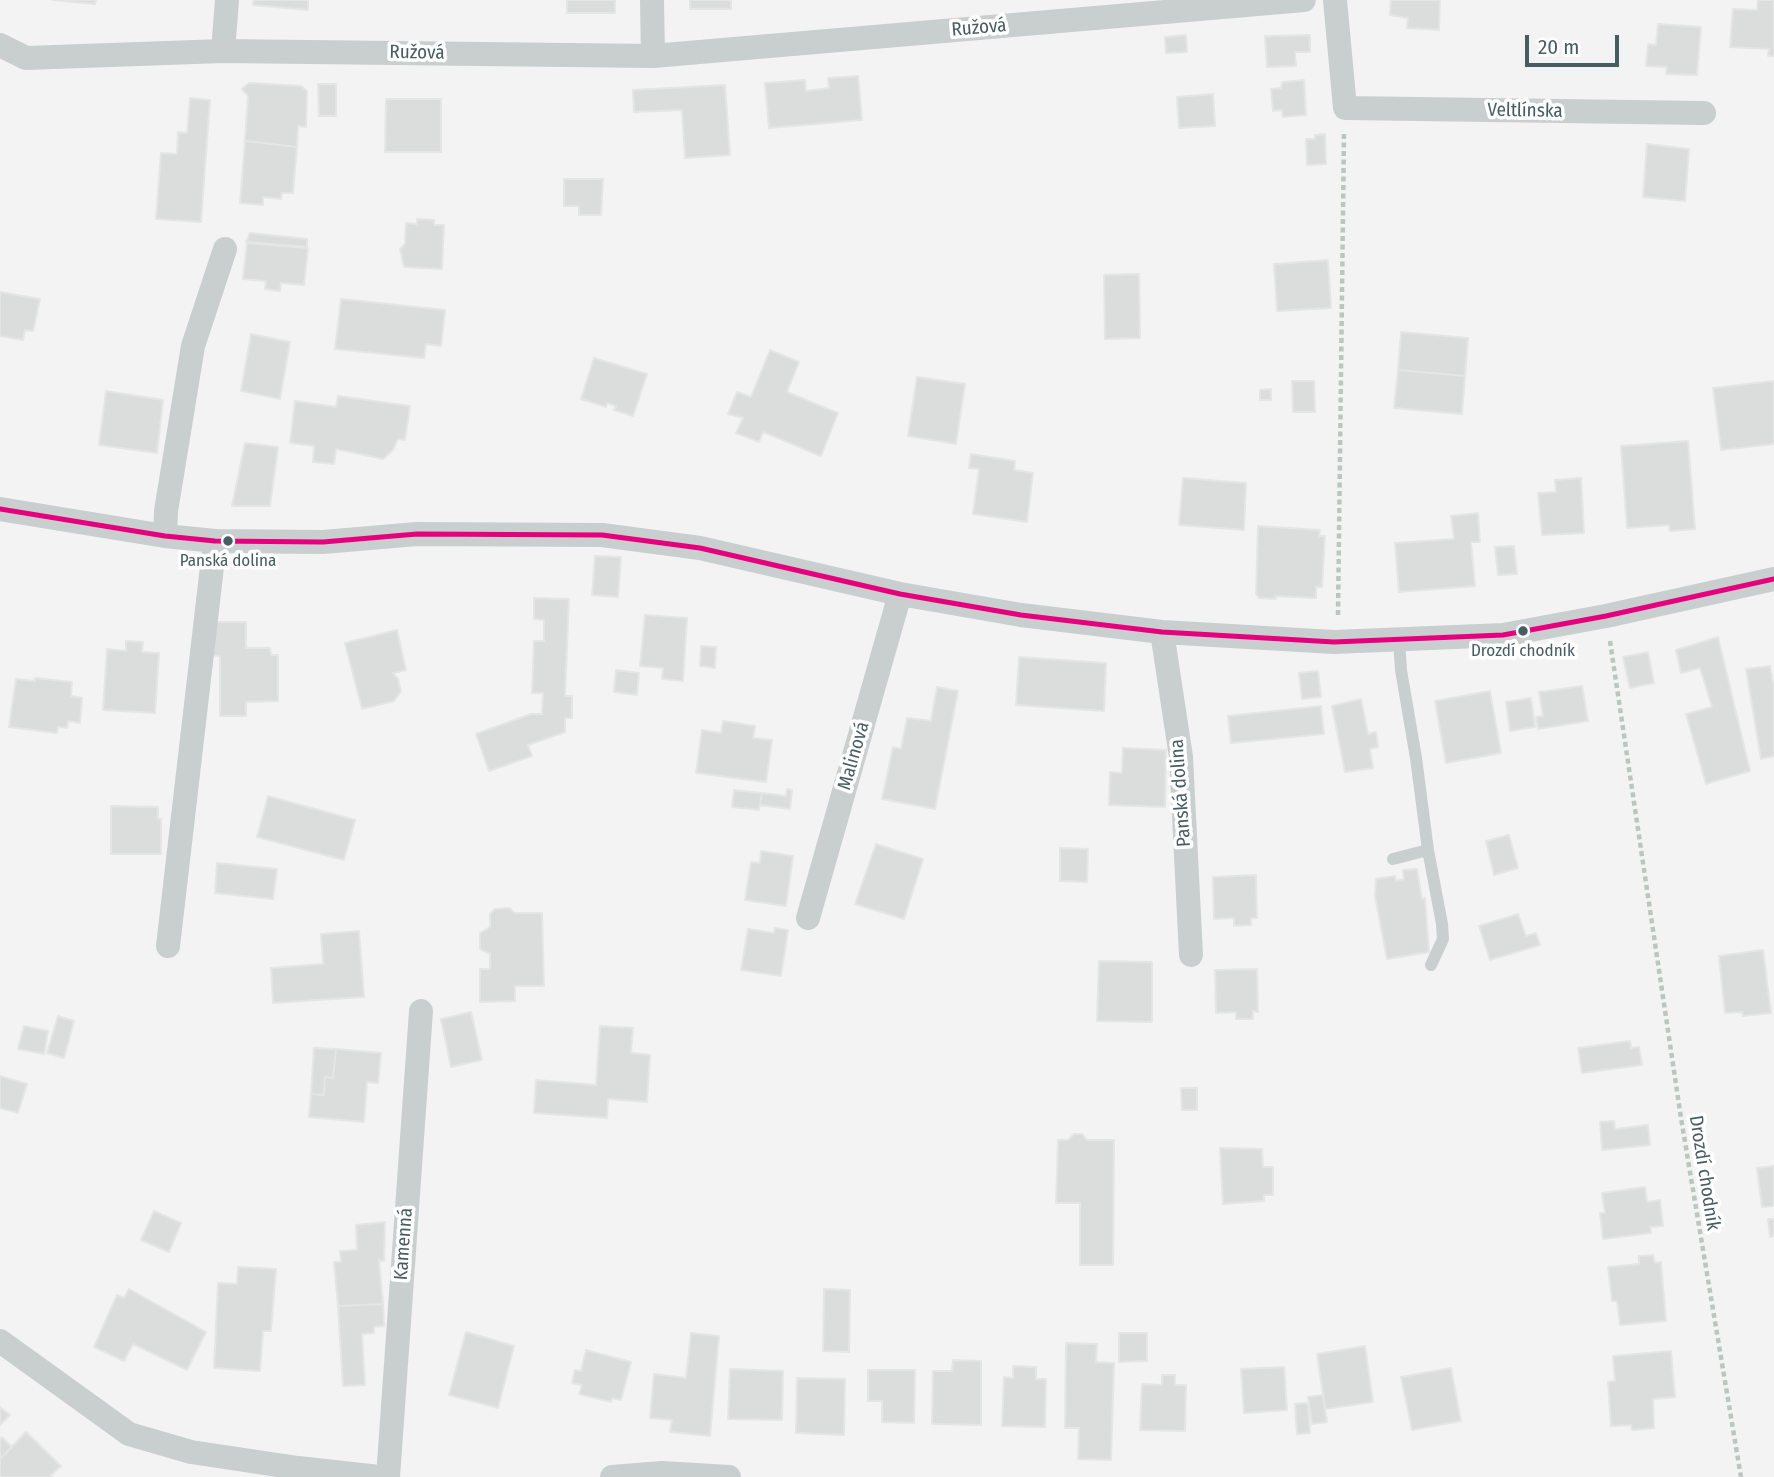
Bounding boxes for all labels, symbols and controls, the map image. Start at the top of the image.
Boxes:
street label: Ružová [951,14,1007,42]
scale bar [1529,21,1624,65]
text: 20 m [1538,34,1579,60]
street label: Ružová [389,41,445,65]
street label: Veltlínska [1487,99,1563,123]
marker: Panská dolina [221,534,235,548]
place label: Panská dolina [180,551,276,571]
marker: Drozdí chodník [1516,624,1530,638]
place label: Drozdí chodník [1471,641,1575,661]
street label: Malinová [833,719,875,793]
street label: Panská dolina [1166,738,1196,848]
street label: Drozdí chodník [1684,1114,1724,1232]
street label: Kamenná [390,1207,418,1281]

